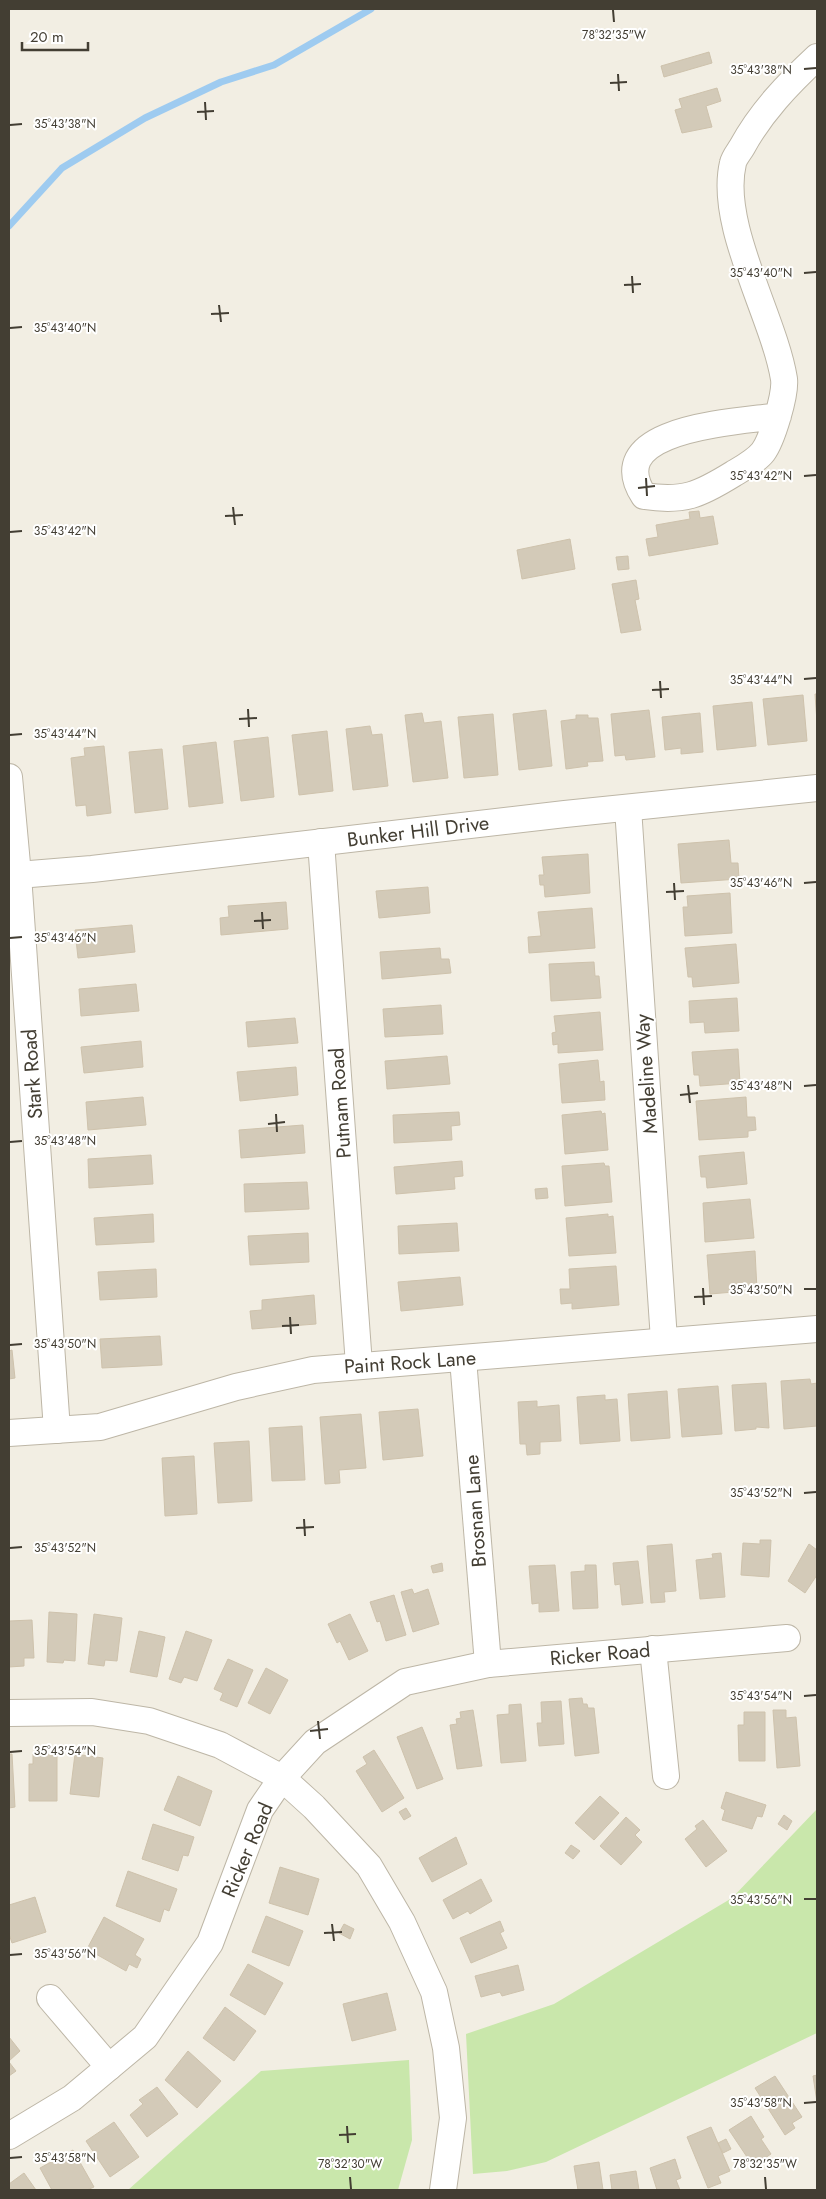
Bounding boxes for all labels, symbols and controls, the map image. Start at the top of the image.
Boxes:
scale bar [22,20,89,52]
text: 20 m [30,26,64,48]
text: 78°32'35"W [582,26,646,44]
text: 35°43'38"N [730,61,792,79]
text: 35°43'38"N [34,115,96,133]
text: 35°43'40"N [730,264,792,282]
text: 35°43'40"N [34,319,96,337]
text: 35°43'42"N [730,467,792,485]
text: 35°43'42"N [34,522,96,540]
text: 35°43'44"N [730,671,792,689]
text: 35°43'44"N [34,725,96,743]
street label: Bunker Hill Drive [345,808,491,855]
text: 35°43'46"N [730,874,792,892]
text: 35°43'46"N [34,929,96,947]
street label: Madeline Way [628,1013,665,1135]
street label: Stark Road [15,1028,50,1120]
street label: Putnam Road [322,1047,359,1159]
text: 35°43'48"N [730,1077,792,1095]
text: 35°43'48"N [34,1132,96,1150]
text: 35°43'50"N [730,1281,792,1299]
text: 35°43'50"N [34,1335,96,1353]
street label: Paint Rock Lane [343,1343,477,1382]
street label: Brosnan Lane [457,1454,494,1568]
text: 35°43'52"N [730,1484,792,1502]
text: 35°43'52"N [34,1539,96,1557]
street label: Ricker Road [549,1636,651,1673]
text: 35°43'54"N [730,1687,792,1705]
text: 35°43'54"N [34,1742,96,1760]
street label: Ricker Road [214,1798,280,1902]
text: 35°43'56"N [730,1891,792,1909]
text: 35°43'56"N [34,1945,96,1963]
text: 35°43'58"N [730,2094,792,2112]
text: 35°43'58"N [34,2149,96,2167]
text: 78°32'30"W [318,2155,382,2173]
text: 78°32'35"W [733,2155,797,2173]

